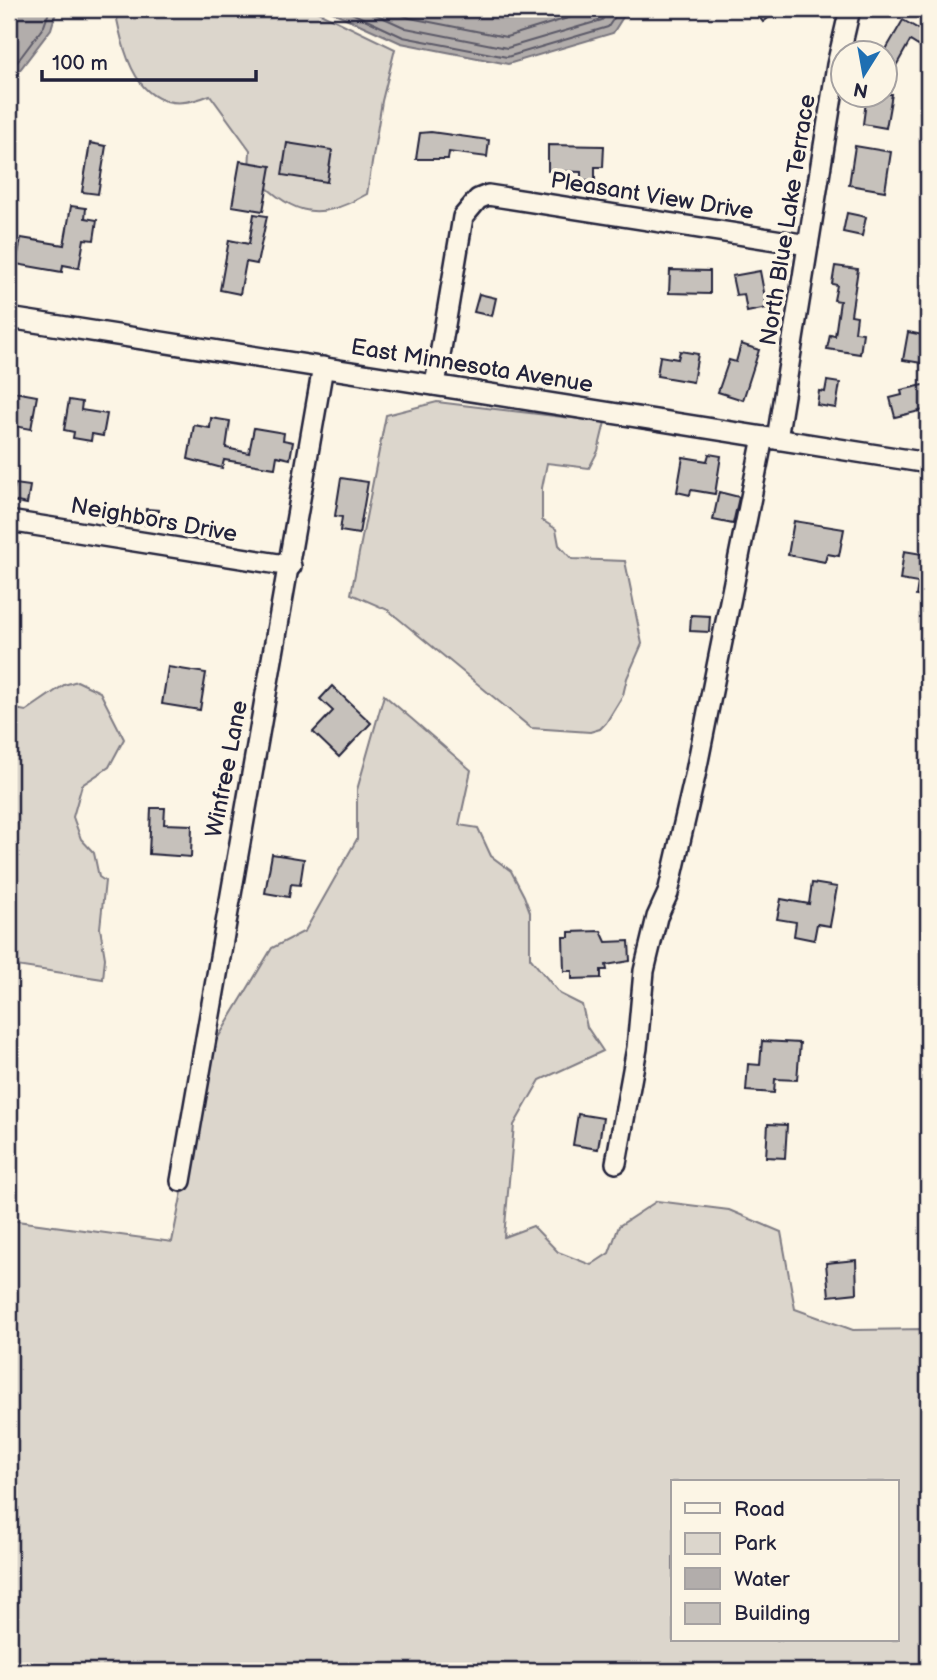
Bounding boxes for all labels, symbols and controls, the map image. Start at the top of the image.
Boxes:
scale bar [42,38,256,82]
north arrow [828,38,898,108]
text: 100 m [52,51,108,76]
text: N [852,77,870,102]
street label: North Blue Lake Terrace [754,92,822,348]
street label: Pleasant View Drive [549,166,755,226]
street label: East Minnesota Avenue [349,333,595,399]
street label: Neighbors Drive [69,492,239,548]
street label: Winfree Lane [200,698,254,840]
legend [671,1480,898,1642]
text: Road [734,1497,785,1522]
text: Park [734,1531,777,1556]
text: Water [734,1567,790,1592]
text: Building [734,1601,810,1626]

